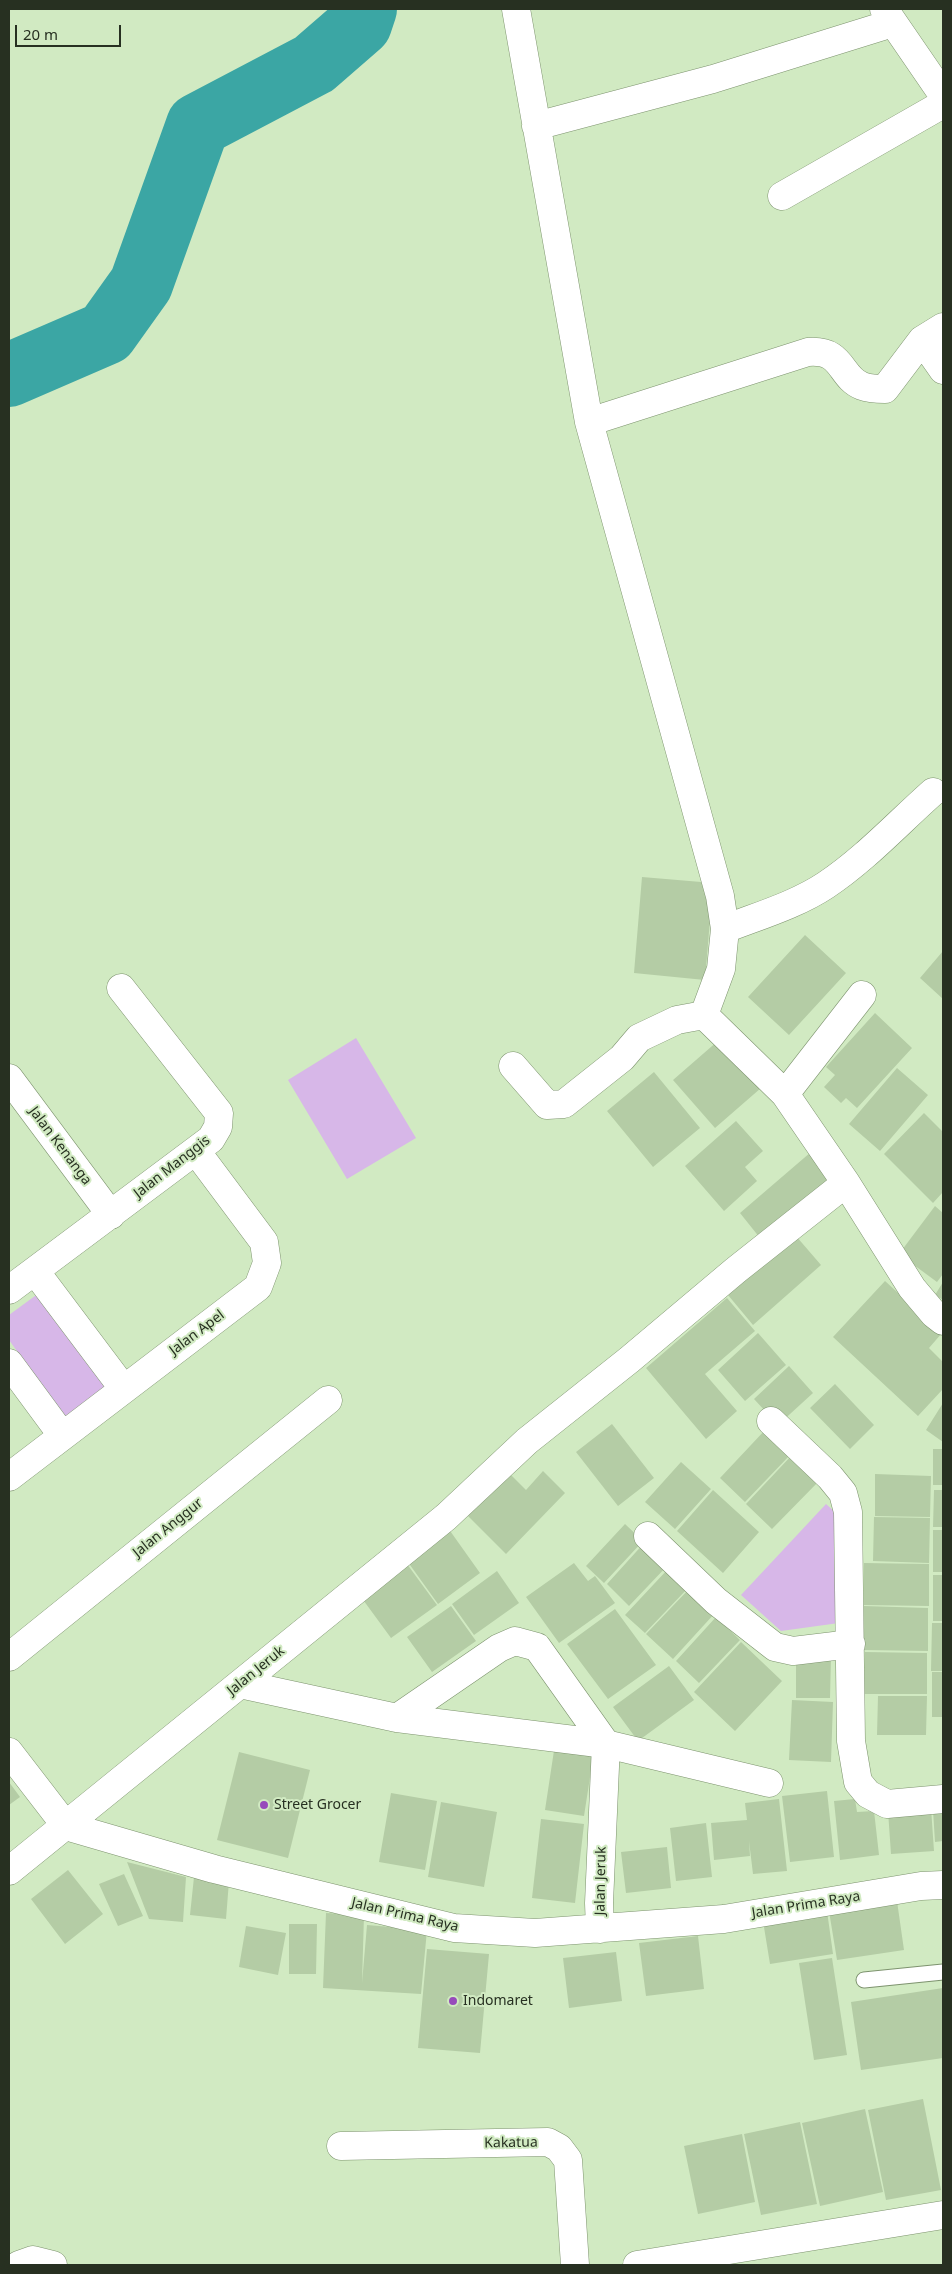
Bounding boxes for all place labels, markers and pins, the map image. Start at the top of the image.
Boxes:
place label: Street Grocer [274,1797,361,1813]
marker: Street Grocer [258,1799,270,1811]
place label: Indomaret [463,1993,533,2009]
marker: Indomaret [447,1995,459,2007]

